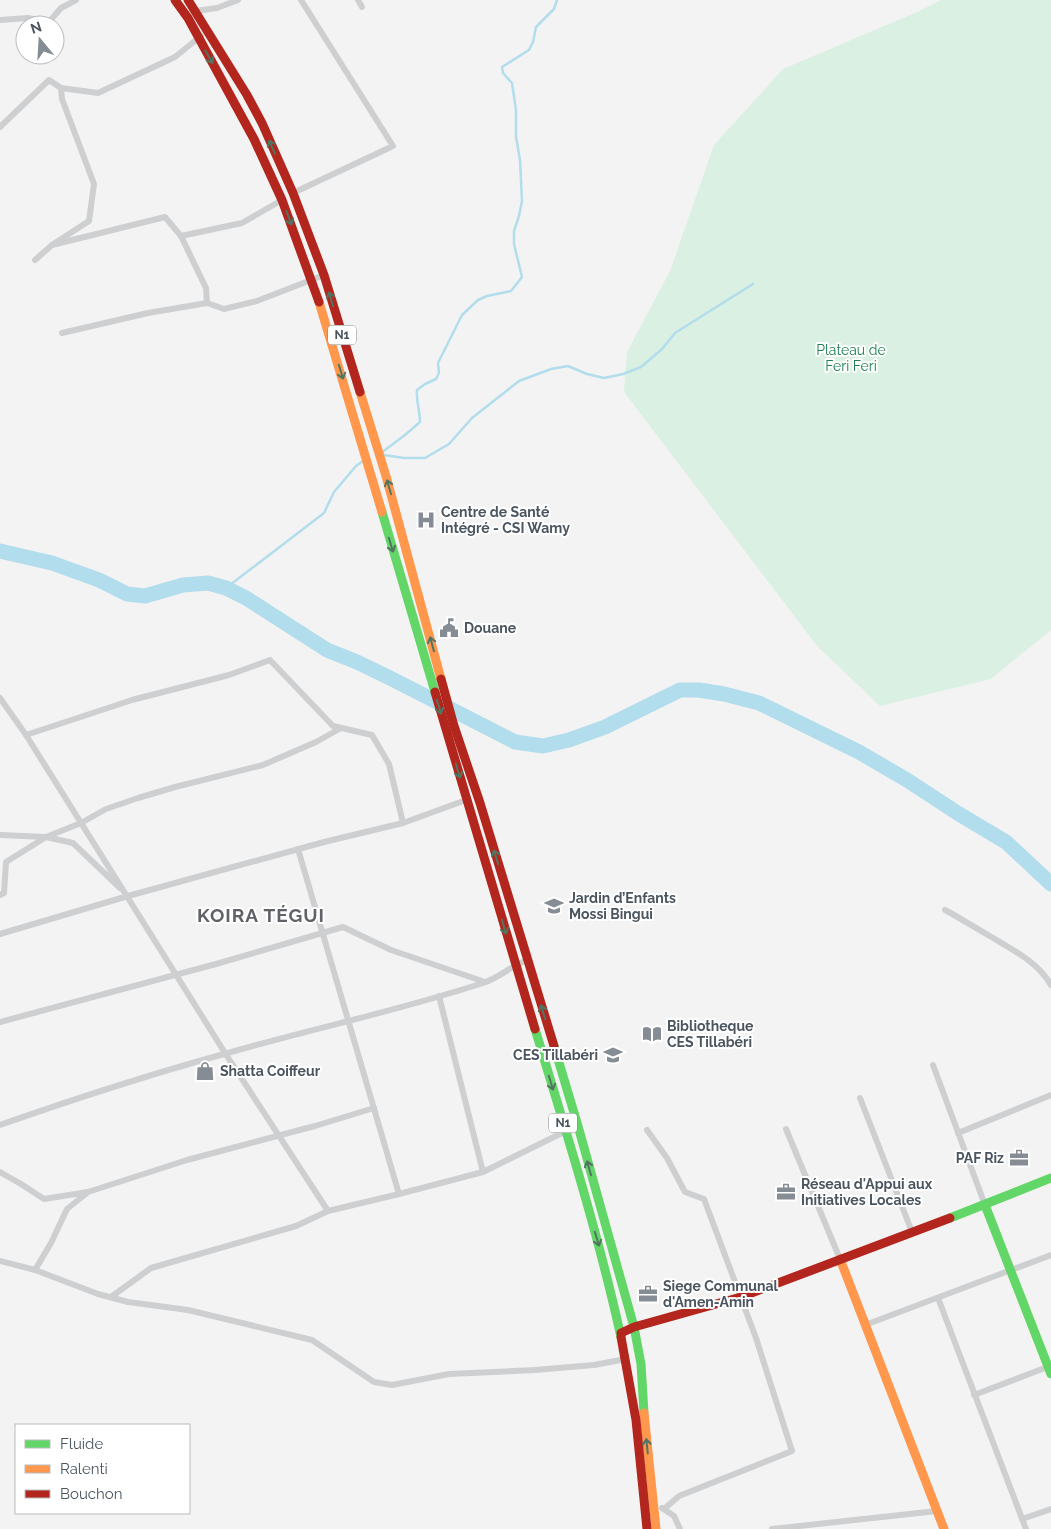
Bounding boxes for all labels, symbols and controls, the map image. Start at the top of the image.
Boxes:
north arrow [15,15,65,65]
text: N [28,18,44,37]
one-way arrow [204,50,214,64]
one-way arrow [267,140,277,155]
one-way arrow [285,210,294,225]
one-way arrow [326,291,335,307]
road number: N1 [328,326,356,344]
park label: Plateau de Feri Feri [816,342,886,374]
one-way arrow [336,364,346,380]
one-way arrow [384,480,394,496]
place label: Centre de Santé Intégré - CSI Wamy [441,504,570,536]
hospital icon: Centre de Santé Intégré - CSI Wamy [415,509,437,531]
one-way arrow [387,536,397,552]
public building icon: Douane [438,617,460,639]
place label: Douane [464,620,517,636]
one-way arrow [427,636,437,652]
one-way arrow [434,698,444,714]
one-way arrow [453,763,463,779]
one-way arrow [490,849,500,865]
place label: Jardin d’Enfants Mossi Bingui [569,890,676,922]
school or university icon: Jardin d’Enfants Mossi Bingui [543,895,565,917]
district label: KOIRA TÉGUI [197,904,325,926]
one-way arrow [499,919,509,935]
one-way arrow [537,1004,547,1020]
place label: Bibliotheque CES Tillabéri [667,1018,754,1050]
library icon: Bibliotheque CES Tillabéri [641,1023,663,1045]
school or university icon: CES Tillabéri [602,1044,624,1066]
place label: CES Tillabéri [513,1047,598,1063]
shop icon: Shatta Coiffeur [194,1060,216,1082]
place label: Shatta Coiffeur [220,1063,321,1079]
one-way arrow [547,1074,556,1090]
road number: N1 [549,1114,577,1132]
office icon: PAF Riz [1008,1147,1030,1169]
place label: PAF Riz [956,1150,1004,1166]
one-way arrow [584,1160,594,1176]
place label: Réseau d'Appui aux Initiatives Locales [801,1176,933,1208]
office icon: Réseau d'Appui aux Initiatives Locales [775,1181,797,1203]
one-way arrow [592,1230,602,1246]
place label: Siege Communal d'Amen-Amin [663,1278,778,1310]
office icon: Siege Communal d'Amen-Amin [637,1283,659,1305]
legend [15,1424,190,1514]
text: Fluide [60,1435,103,1453]
one-way arrow [642,1438,652,1454]
text: Ralenti [60,1460,108,1478]
text: Bouchon [60,1485,122,1503]

